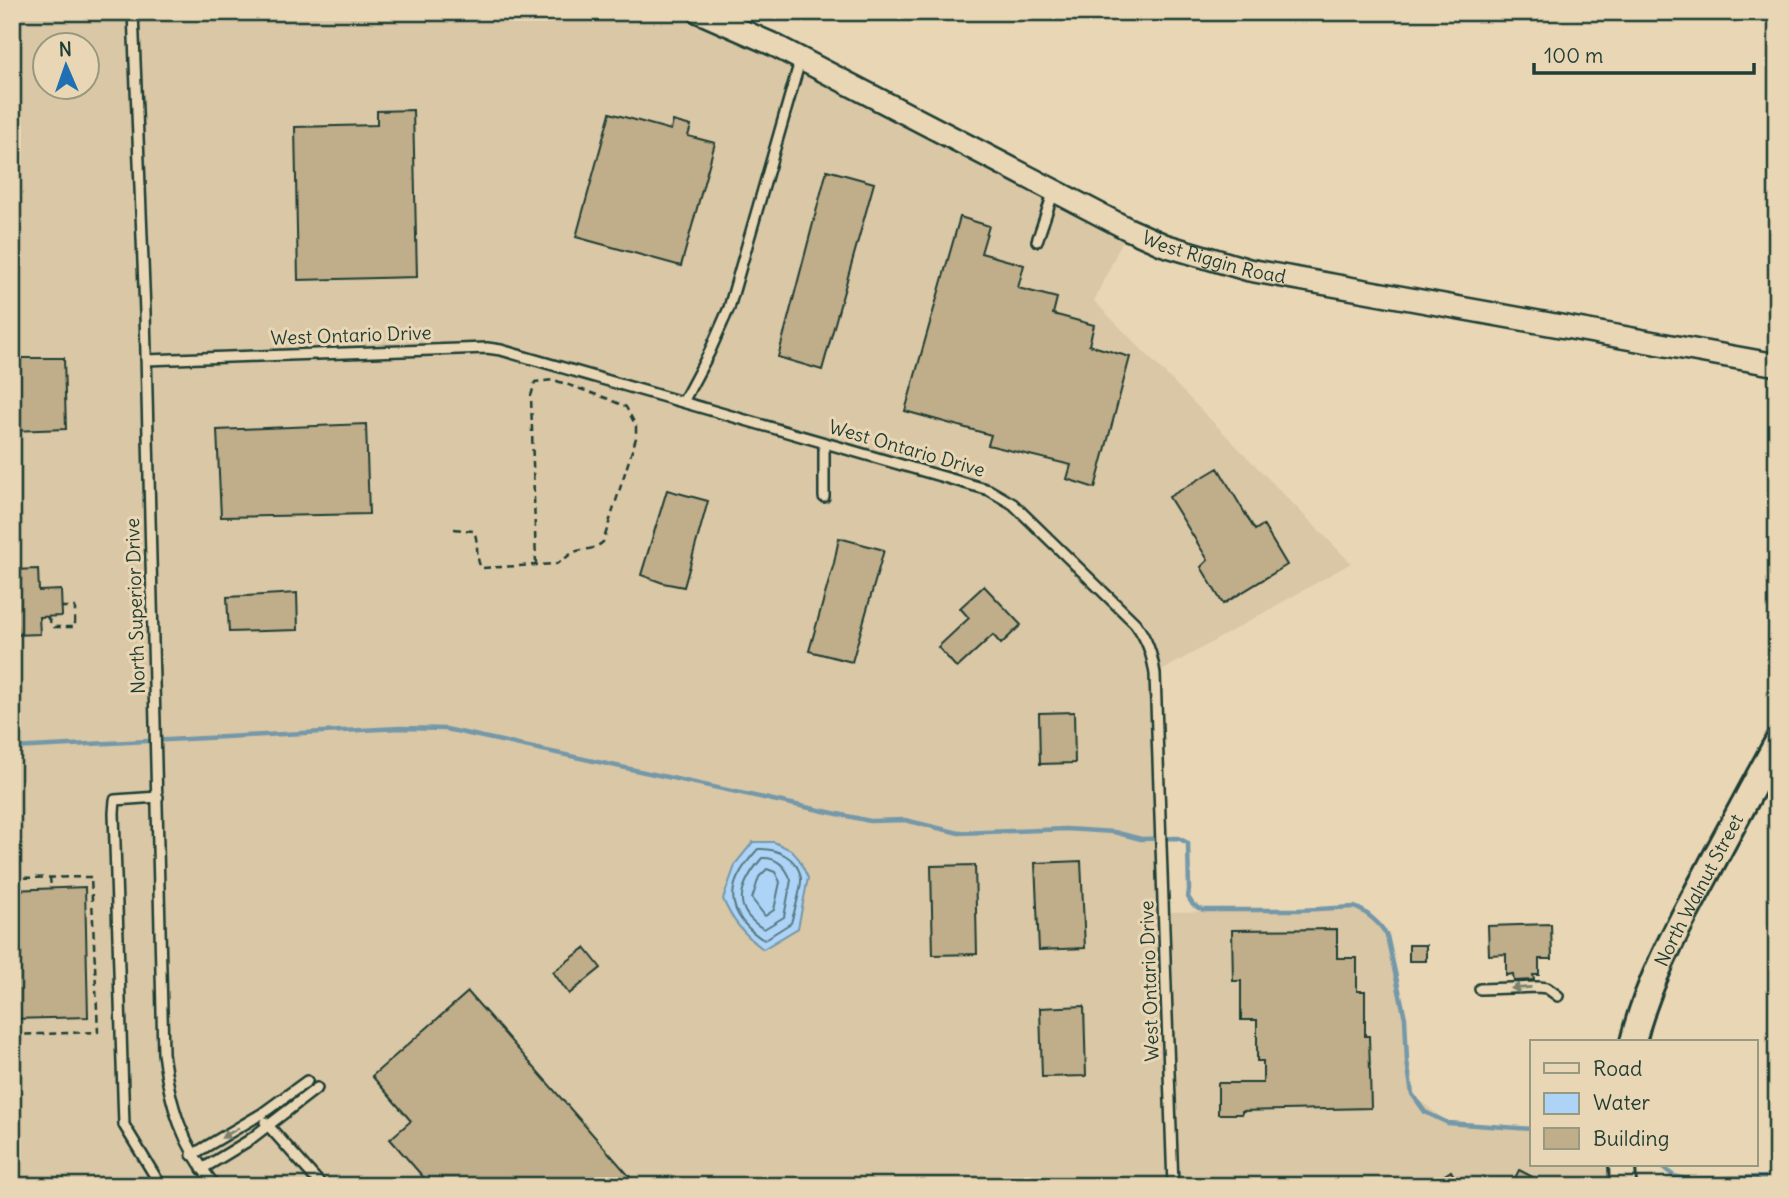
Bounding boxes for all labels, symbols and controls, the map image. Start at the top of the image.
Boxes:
north arrow [32,32,102,102]
scale bar [1534,32,1754,76]
text: N [58,37,72,61]
text: 100 m [1544,42,1603,69]
street label: West Riggin Road [1139,225,1288,288]
street label: West Ontario Drive [270,320,432,350]
street label: West Ontario Drive [826,414,988,482]
street label: North Superior Drive [120,518,150,694]
street label: North Walnut Street [1649,810,1748,970]
street label: West Ontario Drive [1134,900,1164,1062]
one-way arrow [1509,982,1531,993]
legend [1530,1040,1758,1166]
text: Road [1593,1055,1642,1082]
text: Water [1593,1089,1651,1116]
text: Building [1593,1125,1669,1152]
one-way arrow [220,1127,239,1139]

